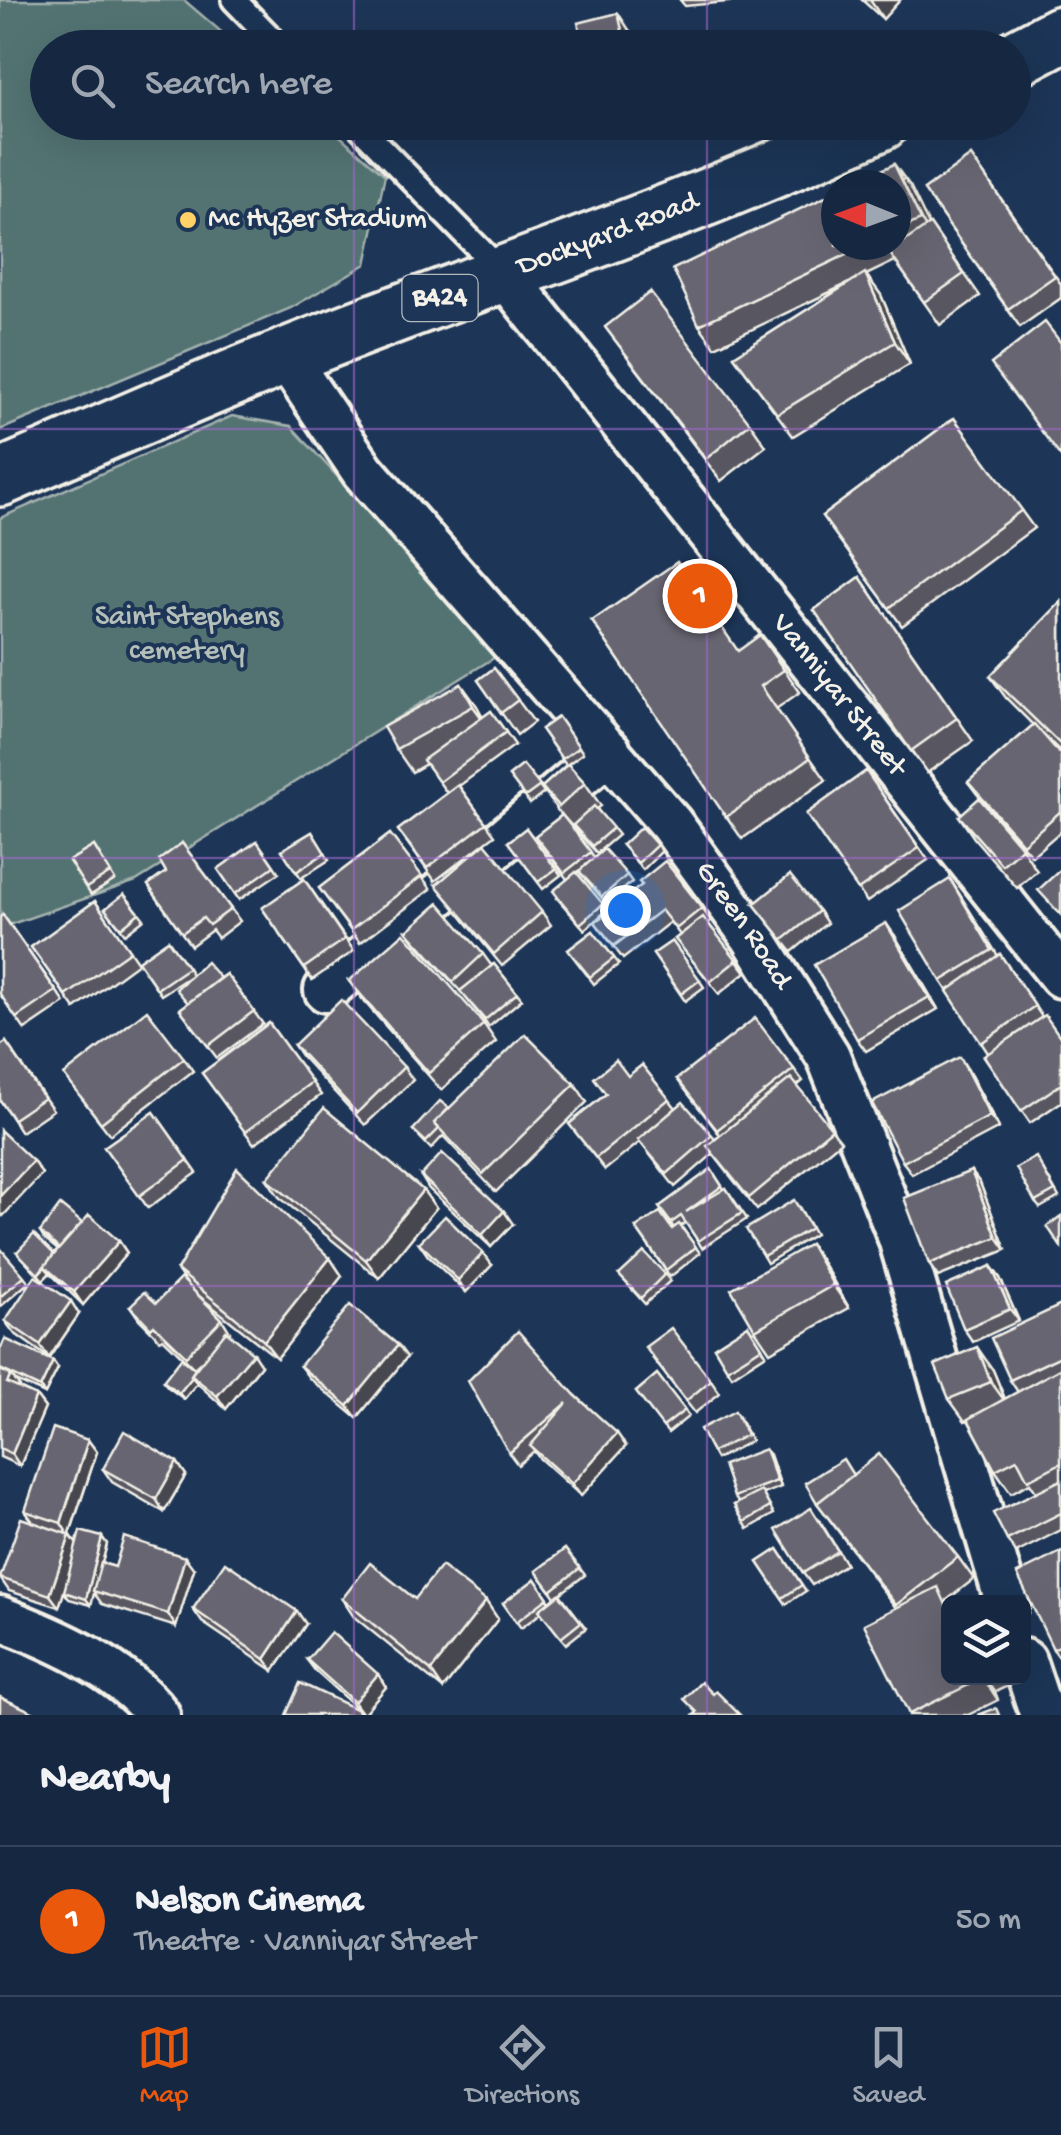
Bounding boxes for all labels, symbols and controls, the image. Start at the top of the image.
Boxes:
search box [30,30,1031,140]
icon: search [65,58,120,113]
text: Search here [145,63,332,107]
north arrow [821,170,911,260]
street label: Dockyard Road [511,184,706,286]
place label: Mc Hyzer Stadium [208,203,427,238]
marker: Mc Hyzer Stadium [177,209,199,231]
road number: B424 [402,275,478,321]
pin: 1 [668,558,732,634]
park label: Saint Stephens cemetery [95,601,280,670]
street label: Vanniyar Street [763,606,915,786]
street label: Green Road [687,855,800,998]
your location [600,885,651,936]
map controls [941,1595,1031,1685]
button: layers [941,1595,1031,1685]
text: Nearby [40,1756,170,1805]
text: Nelson Cinema [135,1880,363,1924]
text: 1 [66,1902,79,1940]
text: 50 m [956,1902,1021,1940]
text: Theatre · Vanniyar Street [135,1924,476,1962]
tab: Map [137,2020,192,2113]
tab: Directions [465,2020,579,2113]
tab: Saved [852,2020,924,2113]

